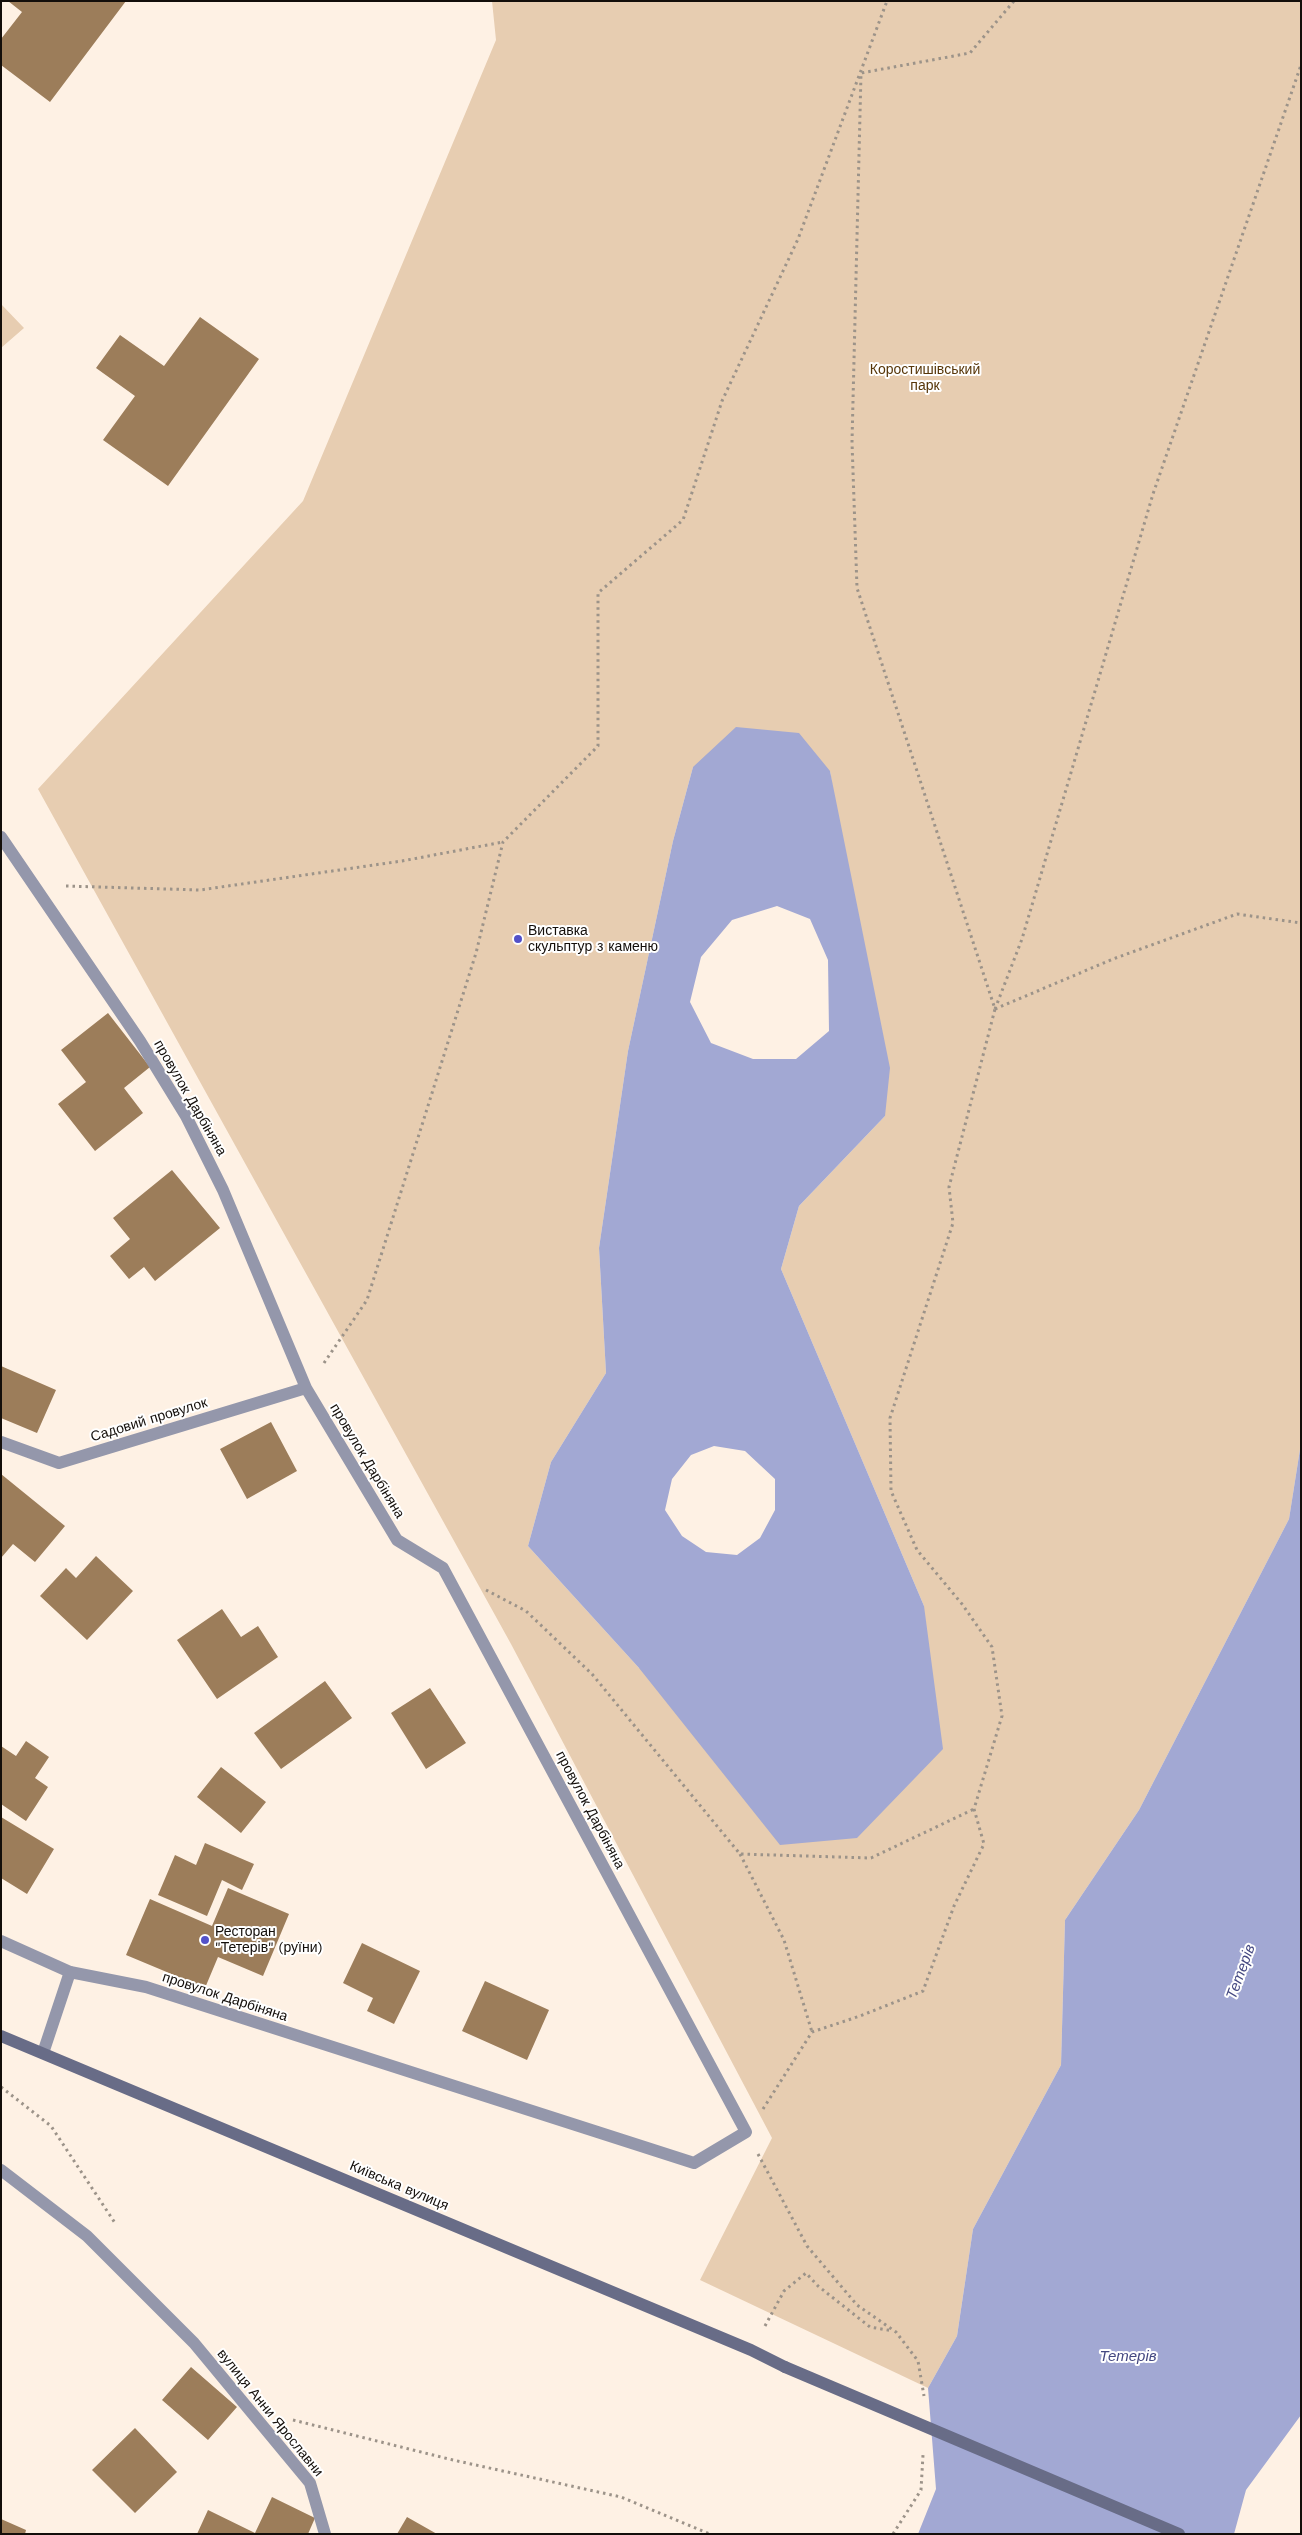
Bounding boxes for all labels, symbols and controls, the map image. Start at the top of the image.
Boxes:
park label: Коростишівський парк [870,362,980,394]
place label: Виставка скульптур з каменю [528,923,658,956]
marker: Виставка скульптур з каменю [512,933,524,945]
street label: провулок Дарбіняна [150,1037,230,1159]
street label: Садовий провулок [89,1394,209,1446]
street label: провулок Дарбіняна [326,1401,408,1521]
street label: провулок Дарбіняна [552,1748,628,1872]
place label: Ресторан "Тетерів" (руїни) [215,1924,322,1956]
marker: Ресторан "Тетерів" (руїни) [199,1934,211,1946]
water label: Тетерів [1223,1942,1259,2002]
street label: провулок Дарбіняна [160,1969,290,2025]
street label: Київська вулиця [347,2158,451,2214]
street label: вулиця Анни Ярославни [213,2346,327,2480]
water label: Тетерів [1099,2348,1157,2366]

